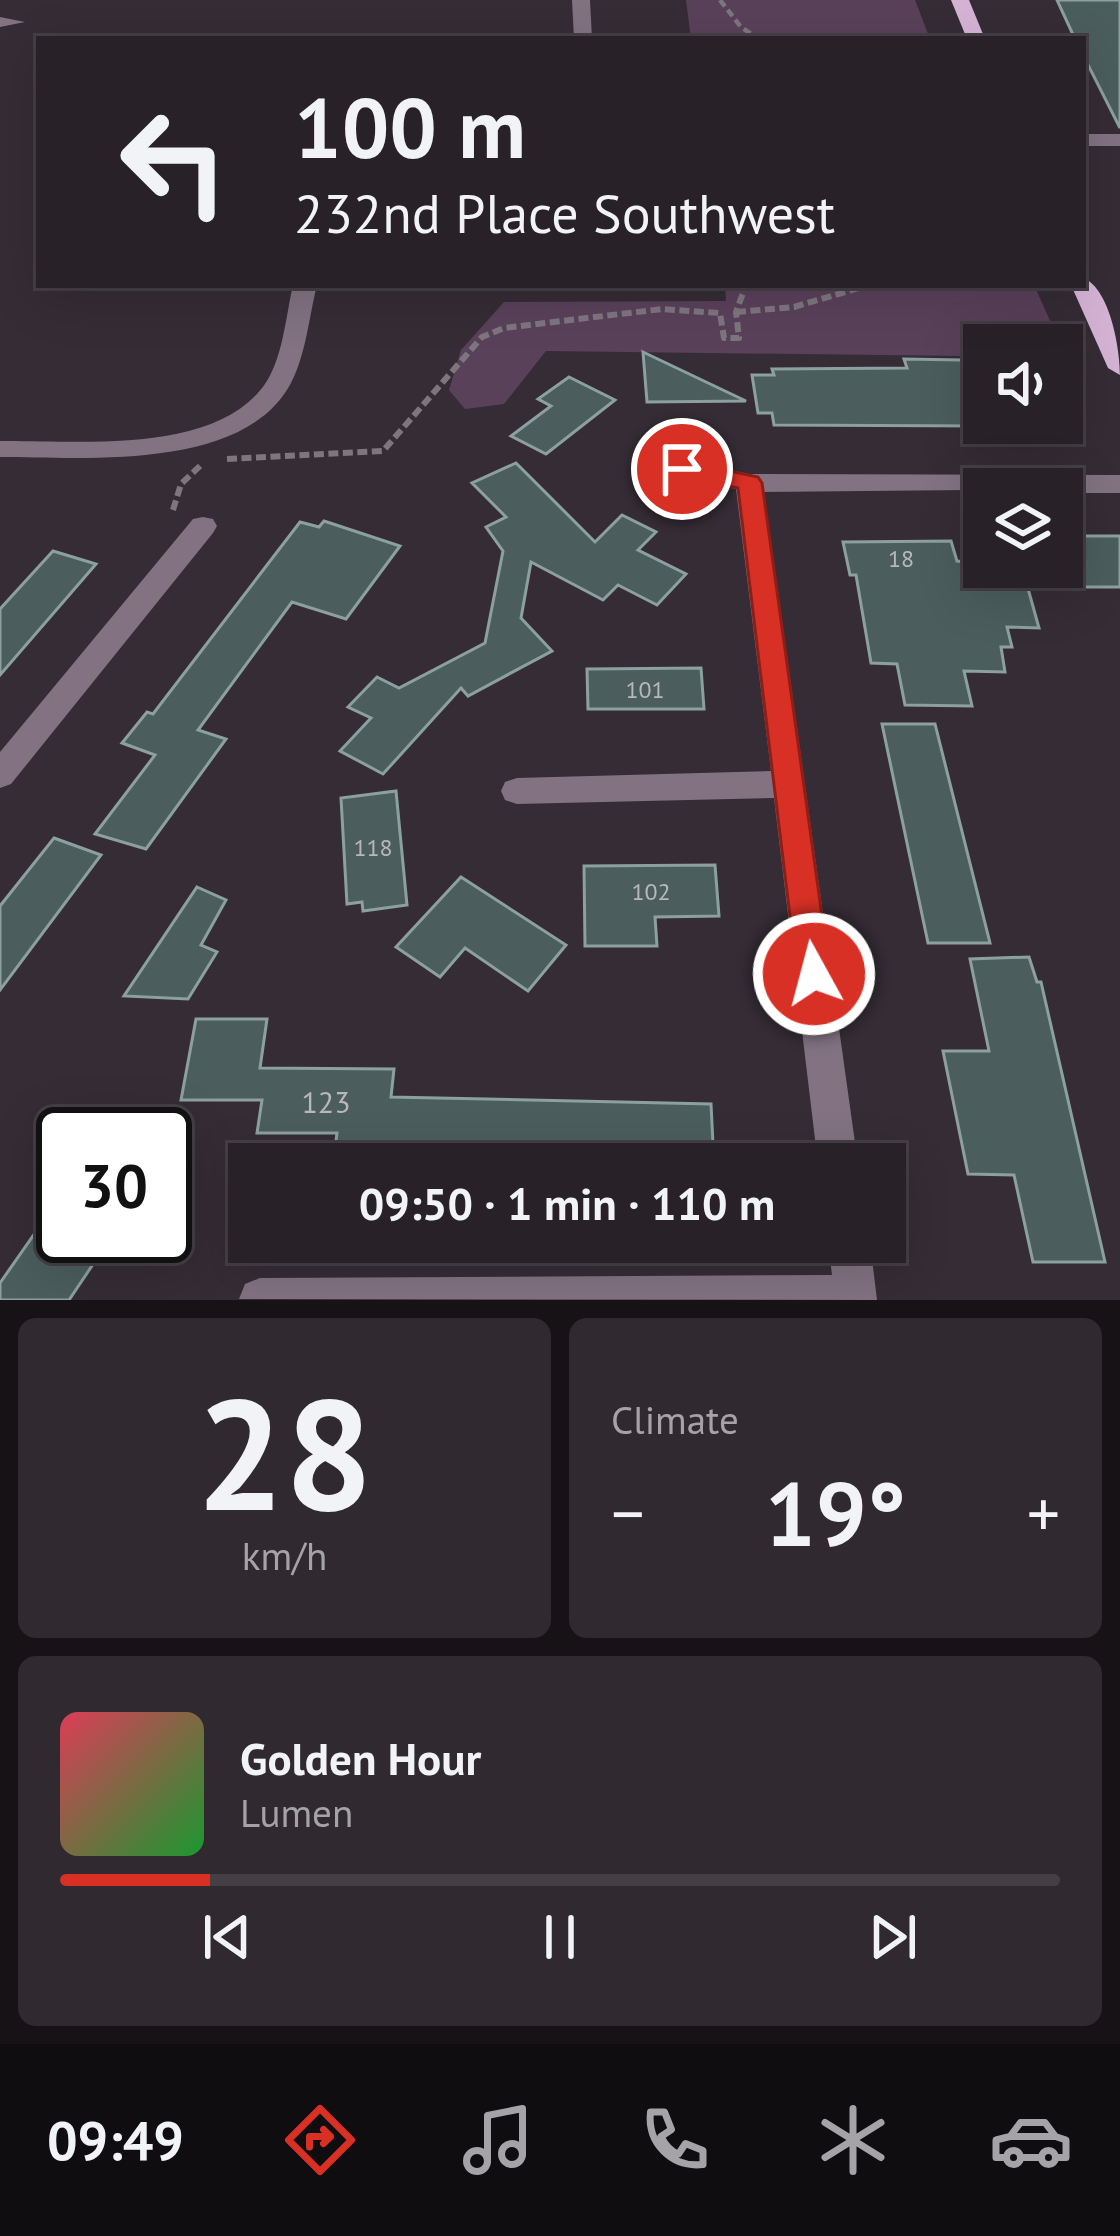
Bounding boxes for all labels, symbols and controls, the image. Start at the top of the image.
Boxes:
text: 100 m [294,72,526,181]
icon: left [96,84,252,240]
text: 232nd Place Southwest [294,178,835,248]
map controls [963,324,1083,588]
button: sound [963,324,1083,444]
pin [631,418,733,520]
icon: arrive [649,436,715,502]
button: layers [963,468,1083,588]
house number: 18 [888,543,914,574]
house number: 101 [625,674,665,705]
house number: 118 [353,832,393,863]
house number: 102 [631,876,671,907]
position arrow [751,911,877,1037]
house number: 123 [301,1082,351,1121]
speed limit sign: 30 [36,1107,192,1263]
text: 09:50 · 1 min · 110 m [359,1174,775,1232]
text: 28 [196,1351,373,1553]
text: Climate [611,1394,739,1445]
text: 19° [765,1454,906,1571]
text: − [611,1470,644,1555]
text: + [1027,1470,1060,1555]
text: km/h [242,1530,327,1581]
text: Golden Hour [240,1729,481,1787]
text: Lumen [240,1787,353,1838]
icon: previous [194,1904,260,1970]
icon: pause [527,1904,593,1970]
icon: next [860,1904,926,1970]
icon: directions [278,2098,362,2182]
icon: music [456,2098,540,2182]
icon: phone [633,2098,717,2182]
icon: climate [811,2098,895,2182]
icon: car [989,2098,1073,2182]
text: 09:49 [47,2105,184,2175]

